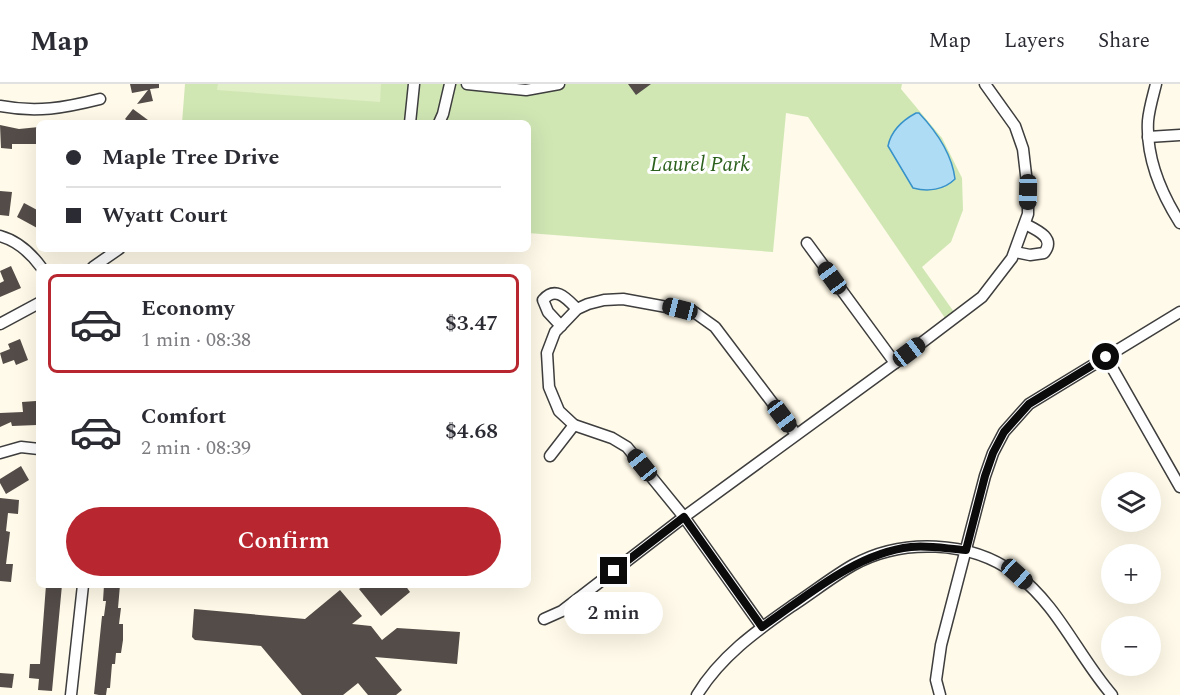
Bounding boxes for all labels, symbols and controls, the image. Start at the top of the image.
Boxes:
text: Map [30,20,89,63]
text: Map [929,25,971,57]
text: Layers [1004,25,1065,57]
text: Share [1098,25,1150,57]
text: Maple Tree Drive [102,141,279,174]
park label: Laurel Park [650,149,750,181]
car [1019,174,1037,210]
text: Wyatt Court [102,199,228,232]
car [814,258,850,298]
text: Economy [141,292,234,325]
car [660,296,700,322]
icon: car [69,297,123,351]
text: $3.47 [445,307,498,340]
text: 1 min · 08:38 [141,325,251,355]
car [889,334,929,370]
route start [1092,343,1119,370]
car [764,396,800,436]
text: Comfort [141,400,226,433]
icon: car [69,405,123,459]
text: $4.68 [445,415,498,448]
text: 2 min · 08:39 [141,433,251,463]
car [624,445,660,485]
map controls [1101,472,1161,676]
button: layers [1101,472,1161,532]
button: Confirm [66,507,501,576]
button: + [1101,544,1161,604]
car [998,555,1036,593]
route end [600,557,627,584]
callout: 2 min [564,592,664,634]
text: 2 min [588,598,639,628]
button: − [1101,616,1161,676]

